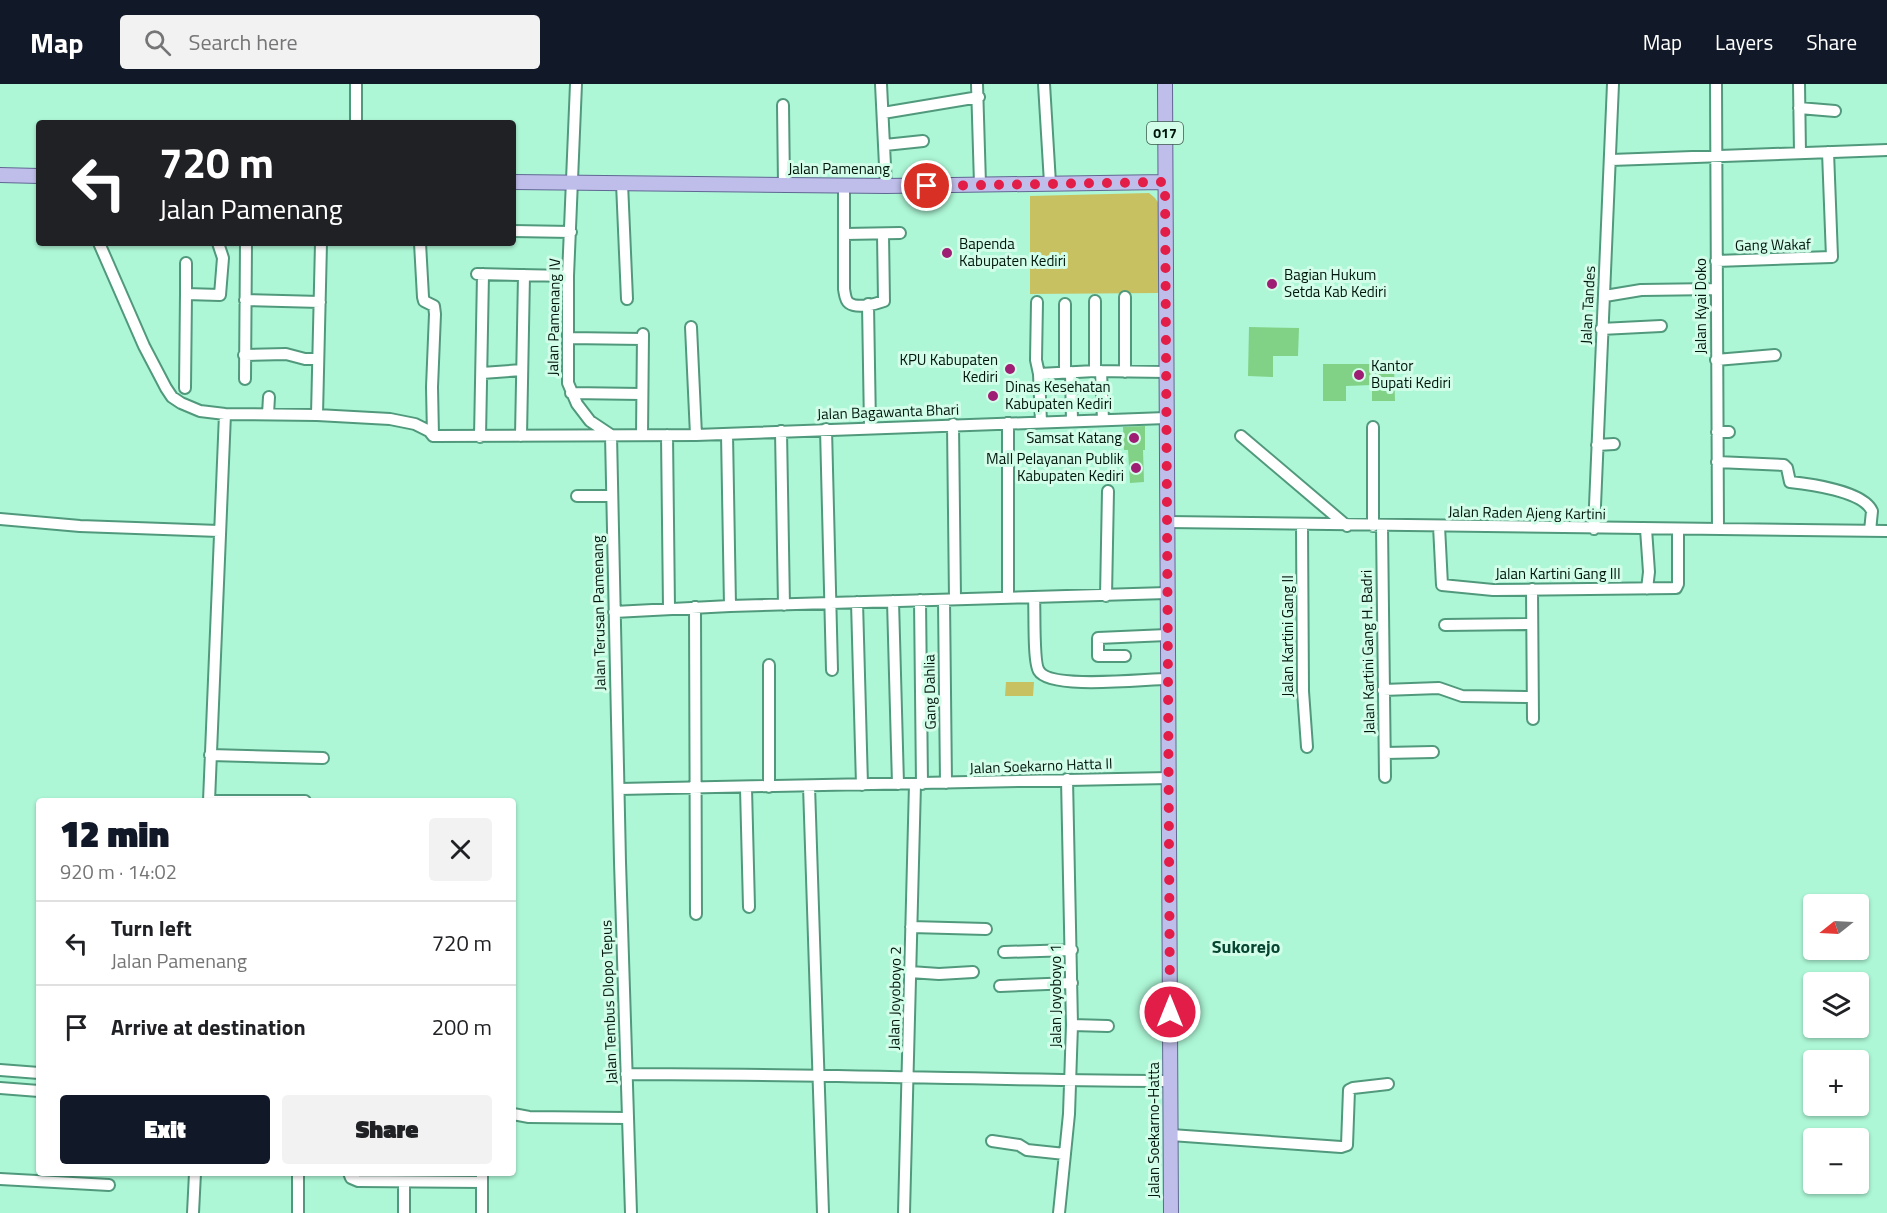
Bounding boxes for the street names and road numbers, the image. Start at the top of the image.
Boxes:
road number: 017 [1147,122,1183,144]
street label: Jalan Pamenang [788,157,890,180]
street label: Gang Wakaf [1735,232,1811,257]
street label: Jalan Pamenang IV [541,258,566,376]
street label: Jalan Kyai Doko [1689,258,1712,354]
street label: Jalan Tandes [1574,265,1601,345]
street label: Jalan Bagawanta Bhari [816,398,960,425]
street label: Jalan Raden Ajeng Kartini [1448,500,1606,525]
street label: Jalan Terusan Pamenang [586,535,611,691]
street label: Jalan Kartini Gang III [1495,562,1621,585]
street label: Jalan Kartini Gang H. Badri [1355,570,1380,734]
street label: Jalan Kartini Gang II [1276,575,1299,697]
street label: Gang Dahlia [917,654,942,730]
street label: Jalan Soekarno Hatta II [969,752,1113,779]
street label: Jalan Tembus Dlopo Tepus [594,920,623,1084]
street label: Jalan Joyoboyo 1 [1044,944,1067,1048]
street label: Jalan Joyoboyo 2 [882,946,907,1050]
street label: Jalan Soekarno-Hatta [1142,1062,1165,1198]

